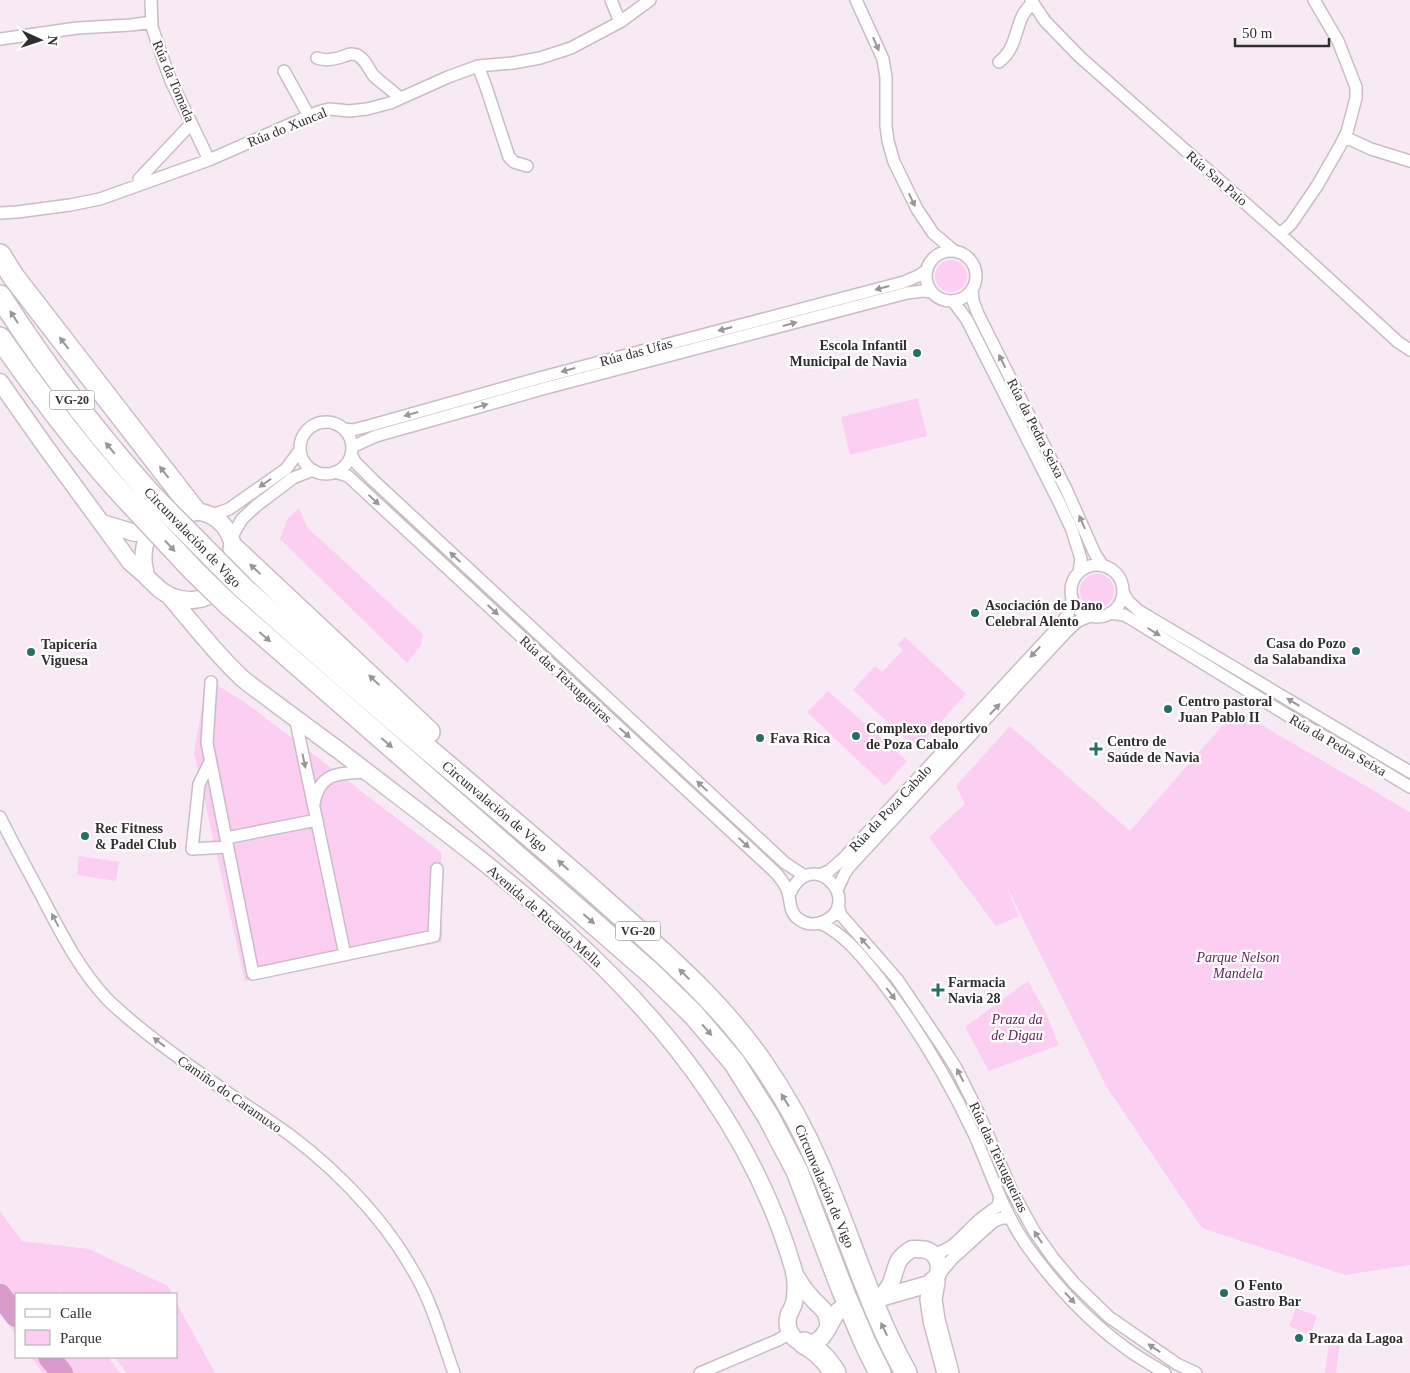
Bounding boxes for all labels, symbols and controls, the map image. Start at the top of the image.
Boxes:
north arrow [15,15,65,65]
scale bar [1235,15,1329,47]
text: 50 m [1242,25,1273,41]
text: N [45,35,60,46]
one-way arrow [872,37,880,51]
street label: Rúa da Tomada [150,38,198,125]
street label: Rúa do Xuncal [245,105,329,150]
street label: Rúa San Paio [1183,148,1250,209]
one-way arrow [908,193,916,207]
one-way arrow [875,284,890,292]
one-way arrow [9,310,18,323]
one-way arrow [783,320,798,328]
one-way arrow [717,325,733,333]
street label: Rúa das Ufas [598,336,674,369]
one-way arrow [59,337,70,350]
place label: Escola Infantil Municipal de Navia [790,338,907,369]
marker: Escola Infantil Municipal de Navia [911,347,923,359]
one-way arrow [998,354,1006,368]
one-way arrow [560,367,575,375]
street label: Rúa da Pedra Seixa [1004,376,1067,481]
road number: VG-20 [50,390,94,410]
one-way arrow [474,402,489,410]
one-way arrow [404,411,419,419]
one-way arrow [104,441,115,454]
one-way arrow [158,465,169,478]
one-way arrow [259,478,272,488]
street label: Circunvalación de Vigo [141,484,244,590]
one-way arrow [367,494,379,506]
one-way arrow [1077,515,1085,529]
one-way arrow [164,539,176,551]
one-way arrow [449,551,461,563]
one-way arrow [249,563,261,575]
place label: Asociación de Dano Celebral Alento [985,598,1102,629]
one-way arrow [486,604,498,616]
marker: Asociación de Dano Celebral Alento [969,607,981,619]
one-way arrow [1148,628,1161,637]
one-way arrow [258,631,271,642]
street label: Rúa das Teixugueiras [517,633,615,726]
place label: Casa do Pozo da Salabandixa [1254,636,1346,667]
place label: Tapicería Viguesa [41,637,97,668]
one-way arrow [1029,645,1041,657]
marker: Casa do Pozo da Salabandixa [1350,645,1362,657]
marker: Tapicería Viguesa [25,646,37,658]
one-way arrow [368,674,380,686]
place label: Centro pastoral Juan Pablo II [1178,694,1272,725]
one-way arrow [1286,698,1299,707]
one-way arrow [989,703,1001,715]
marker: Centro pastoral Juan Pablo II [1162,703,1174,715]
street label: Rúa da Pedra Seixa [1287,712,1389,780]
place label: Complexo deportivo de Poza Cabalo [866,721,988,752]
one-way arrow [618,727,630,739]
marker: Complexo deportivo de Poza Cabalo [850,730,862,742]
place label: Fava Rica [770,731,830,746]
marker: Fava Rica [754,732,766,744]
place label: Centro de Saúde de Navia [1107,734,1200,765]
one-way arrow [380,738,393,749]
marker: Centro de Saúde de Navia [1089,742,1103,756]
one-way arrow [300,754,308,769]
street label: Circunvalación de Vigo [439,758,550,855]
street label: Rúa da Poza Cabalo [846,762,934,855]
one-way arrow [696,781,709,792]
place label: Rec Fitness & Padel Club [95,821,177,852]
marker: Rec Fitness & Padel Club [79,830,91,842]
one-way arrow [737,837,749,849]
one-way arrow [558,859,570,871]
street label: Avenida de Ricardo Mella [484,862,606,971]
one-way arrow [50,913,59,927]
one-way arrow [582,913,594,925]
road number: VG-20 [616,921,660,940]
one-way arrow [860,937,871,950]
park label: Parque Nelson Mandela [1195,950,1280,981]
one-way arrow [678,968,690,980]
place label: Farmacia Navia 28 [948,975,1006,1006]
marker: Farmacia Navia 28 [932,984,944,996]
one-way arrow [886,987,896,1001]
park label: Praza da de Digau [991,1012,1043,1043]
one-way arrow [701,1024,713,1036]
one-way arrow [153,1037,166,1048]
street label: Camiño do Caramuxo [175,1053,285,1136]
one-way arrow [955,1068,963,1082]
one-way arrow [781,1094,790,1107]
street label: Rúa das Teixugueiras [966,1100,1031,1215]
street label: Circunvalación de Vigo [792,1122,857,1250]
one-way arrow [1033,1230,1043,1243]
place label: O Fento Gastro Bar [1234,1278,1301,1309]
marker: O Fento Gastro Bar [1218,1287,1230,1299]
one-way arrow [1064,1292,1076,1304]
legend [15,1293,178,1358]
text: Calle [60,1305,92,1321]
one-way arrow [880,1322,888,1336]
text: Parque [60,1330,102,1346]
place label: Praza da Lagoa [1309,1331,1403,1346]
marker: Praza da Lagoa [1293,1332,1305,1344]
one-way arrow [1147,1343,1161,1353]

